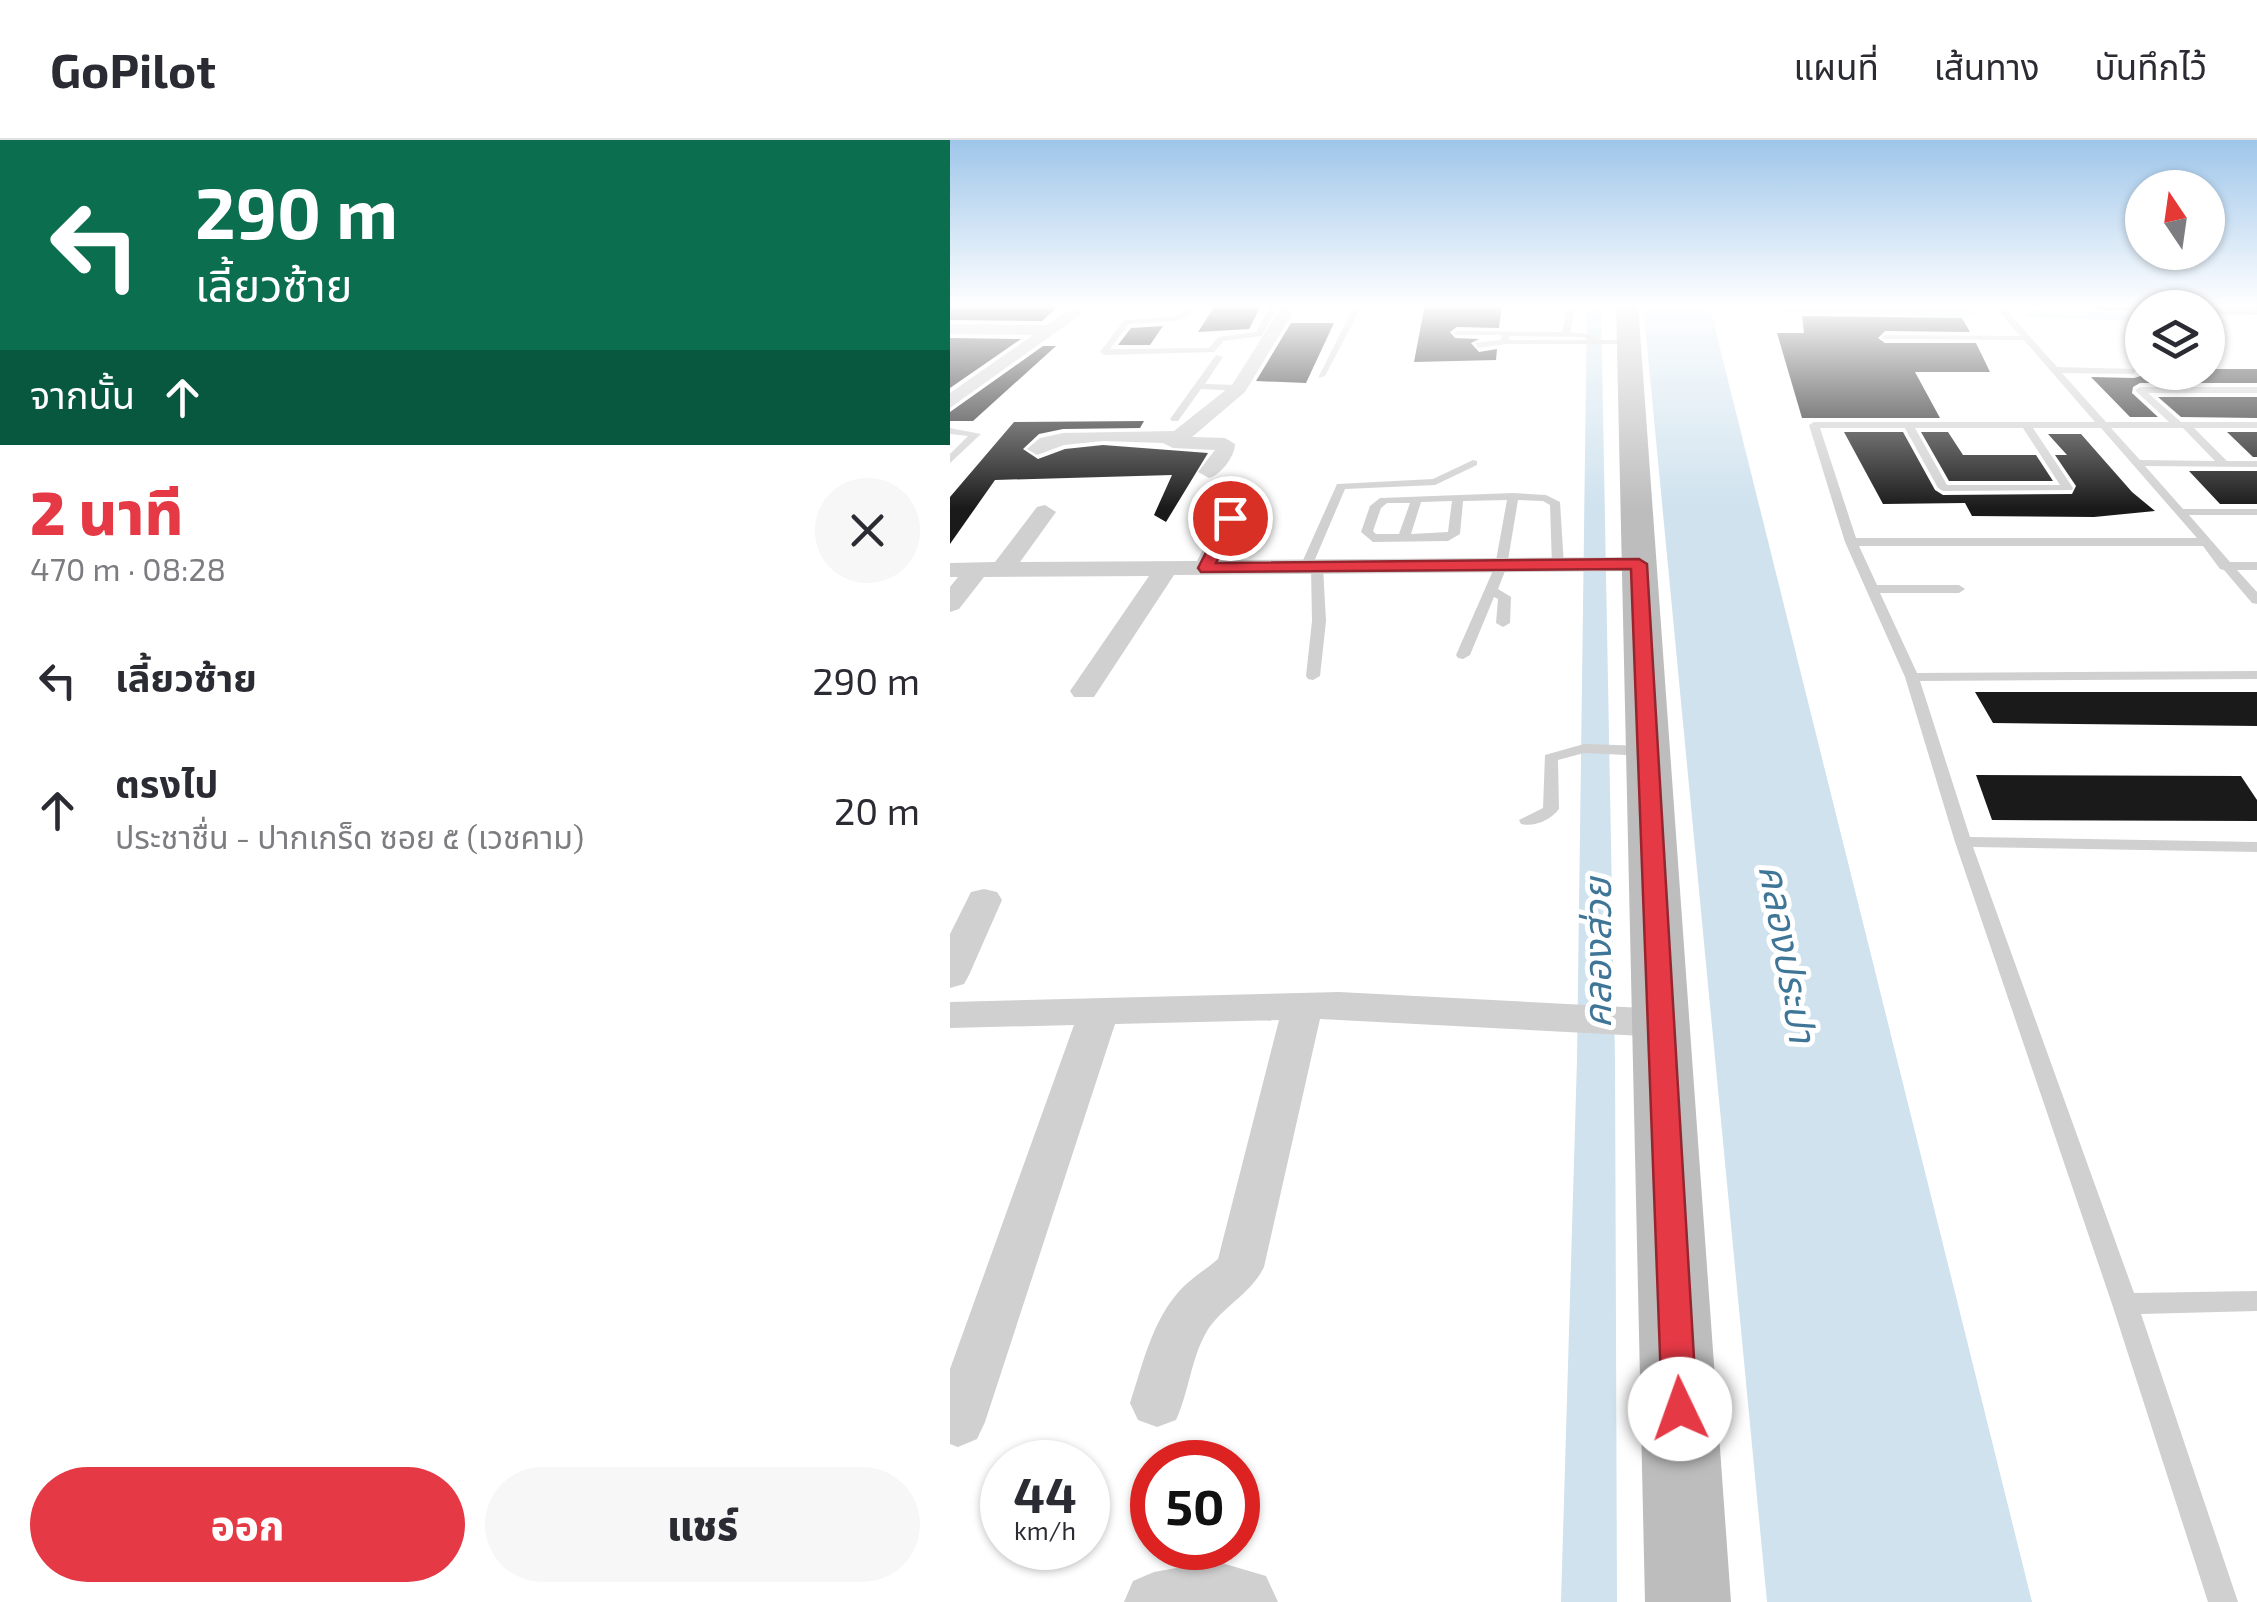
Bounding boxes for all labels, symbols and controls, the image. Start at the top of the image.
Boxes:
text: GoPilot [50,40,216,98]
text: แผนที่ [1793,45,1879,87]
text: เส้นทาง [1934,45,2040,87]
text: บันทึกไว้ [2095,45,2207,87]
text: 290 m [195,169,398,253]
north arrow [2125,170,2225,270]
map controls [2125,170,2225,390]
icon: left [30,180,160,310]
text: เลี้ยวซ้าย [195,257,352,311]
button: layers [2125,290,2225,390]
icon: ahead [155,370,210,425]
text: จากนั้น [30,371,135,417]
text: 2 นาที [30,475,183,547]
pin [1188,476,1273,561]
button: close [815,478,920,583]
icon: arrive [1203,491,1258,546]
text: 470 m · 08:28 [30,549,226,587]
icon: left [30,653,85,708]
text: เลี้ยวซ้าย [115,654,257,700]
text: 290 m [812,657,920,703]
text: ตรงไป [115,760,218,806]
icon: ahead [30,783,85,838]
text: 20 m [834,787,920,833]
text: ประชาชื่น - ปากเกร็ด ซอย ๕ (เวชคาม) [115,817,584,855]
water label: คลองประปา [1751,860,1828,1047]
water label: คลองส่วย [1573,875,1619,1028]
position arrow [1628,1357,1732,1461]
speed limit sign: 50 [1130,1440,1260,1570]
text: 44 [1013,1463,1077,1523]
button: ออก [30,1467,465,1582]
button: แชร์ [485,1467,920,1582]
text: km/h [1014,1515,1076,1545]

